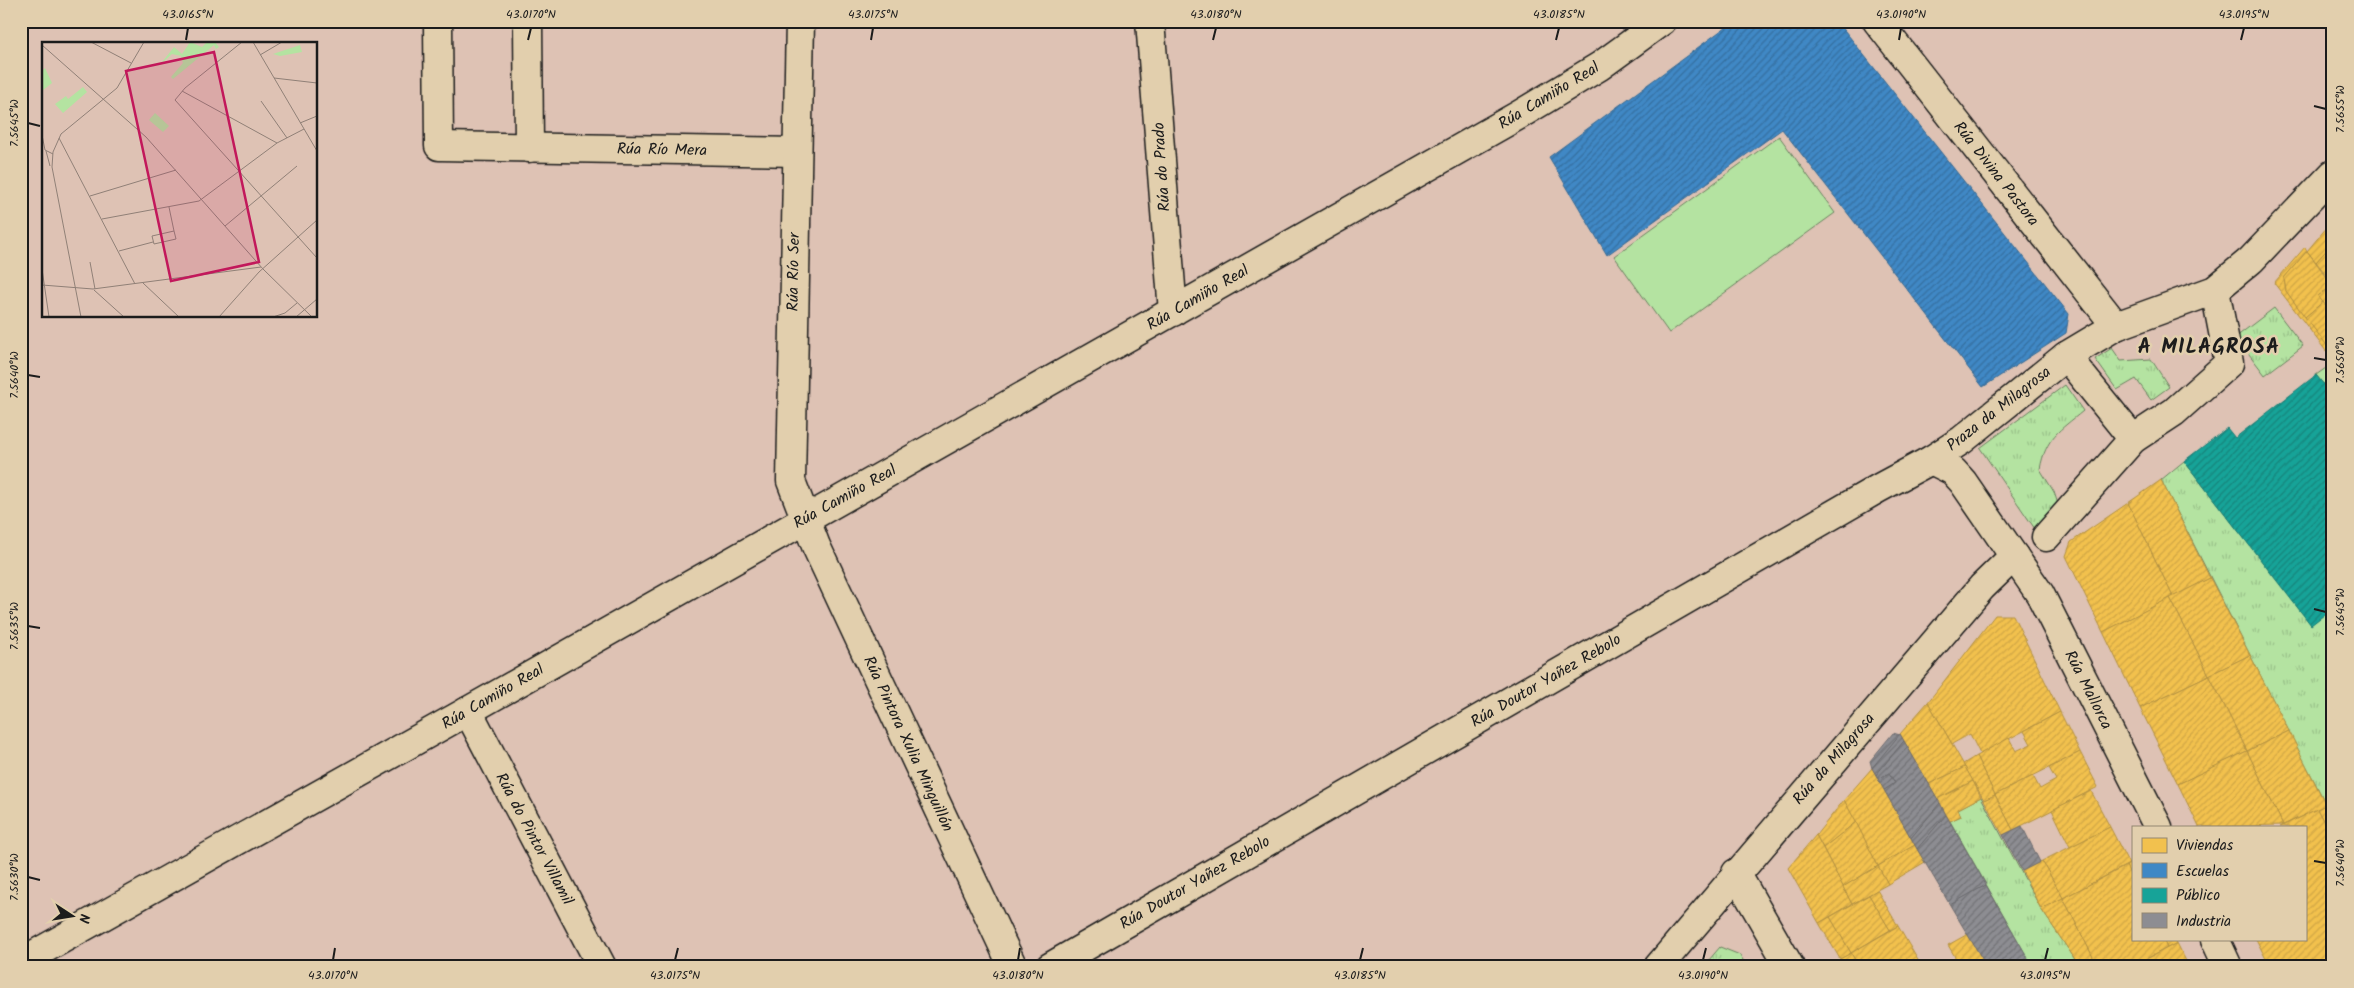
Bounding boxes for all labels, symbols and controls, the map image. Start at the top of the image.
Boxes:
text: 43.0165°N [162,5,214,24]
text: 43.0170°N [506,5,556,24]
text: 43.0175°N [848,5,898,24]
text: 43.0180°N [1190,5,1242,24]
text: 43.0185°N [1533,5,1585,24]
text: 43.0190°N [1876,5,1926,24]
text: 43.0195°N [2219,5,2269,24]
inset map [42,42,318,318]
street label: Rúa Camiño Real [1493,56,1605,136]
text: 7.5655°W [2331,85,2350,133]
text: 7.5645°W [5,99,24,147]
street label: Rúa Divina Pastora [1947,116,2045,232]
street label: Rúa do Prado [1146,122,1178,212]
street label: Rúa Río Mera [617,137,707,163]
street label: Rúa Río Ser [781,231,807,312]
street label: Rúa Camiño Real [1142,258,1254,338]
district label: A MILAGROSA [2138,331,2280,364]
text: 7.5650°W [2331,336,2350,384]
text: 7.5640°W [5,351,24,399]
street label: Praza da Milagrosa [1941,360,2057,458]
street label: Rúa Camiño Real [789,458,901,536]
text: 7.5645°W [2331,588,2350,636]
text: 7.5635°W [5,602,24,650]
street label: Rúa Doutor Yañez Rebolo [1466,628,1626,734]
street label: Rúa Mallorca [2057,646,2119,734]
street label: Rúa Pintora Xulia Minguillón [856,652,960,836]
street label: Rúa Camiño Real [437,657,549,737]
street label: Rúa da Milagrosa [1787,707,1881,811]
street label: Rúa do Pintor Villamil [488,768,580,910]
legend [2132,826,2306,940]
street label: Rúa Doutor Yañez Rebolo [1115,830,1275,936]
text: Viviendas [2176,834,2234,858]
text: 7.5640°W [2331,839,2350,887]
text: 7.5630°W [5,853,24,901]
text: Escuelas [2176,860,2230,884]
text: Público [2176,884,2220,908]
north arrow [48,890,98,940]
text: Industria [2176,910,2231,934]
text: N [72,912,95,925]
text: 43.0170°N [308,966,358,985]
text: 43.0175°N [650,966,700,985]
text: 43.0180°N [992,966,1044,985]
text: 43.0185°N [1334,966,1386,985]
text: 43.0190°N [1678,966,1728,985]
text: 43.0195°N [2020,966,2070,985]

